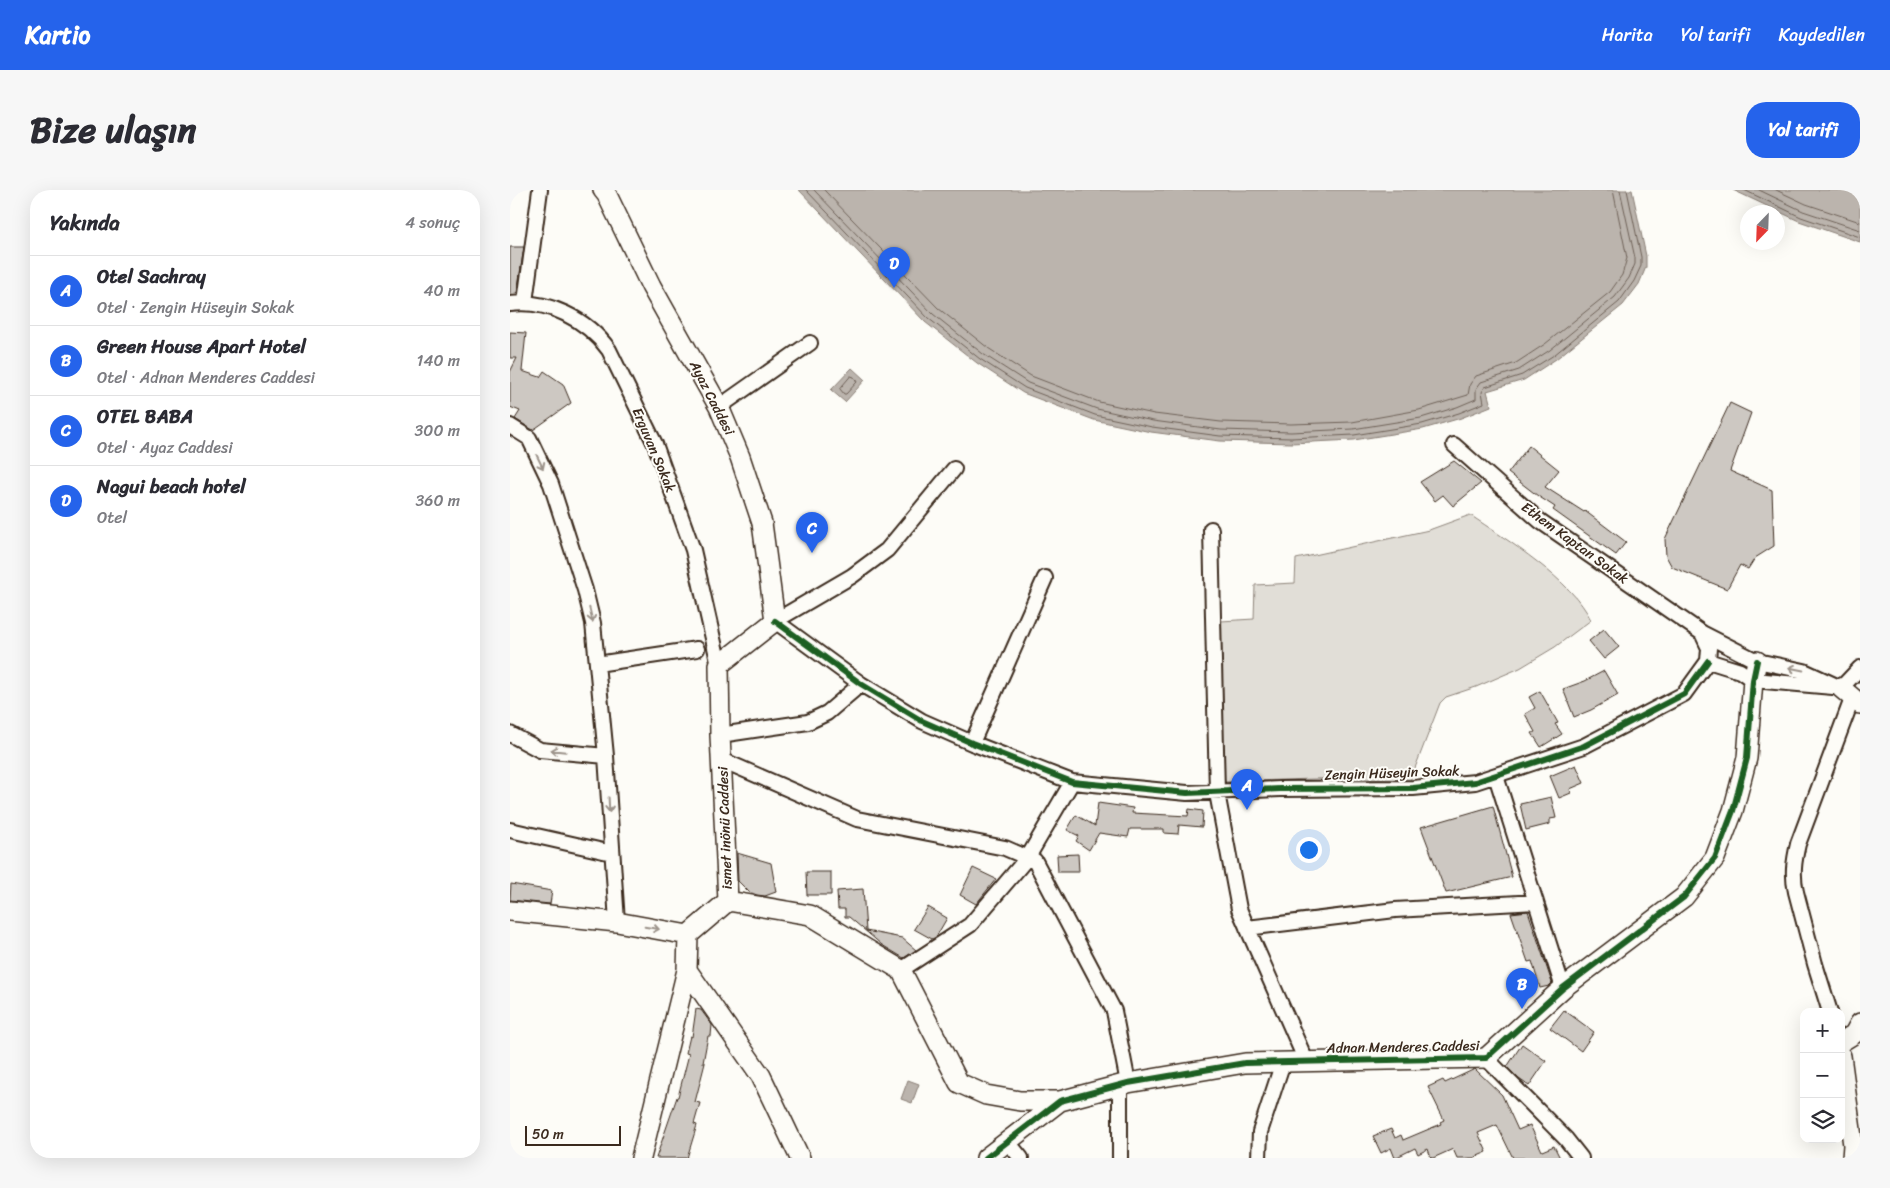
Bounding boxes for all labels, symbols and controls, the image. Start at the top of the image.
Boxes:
text: Kartio [25,14,90,56]
text: Harita [1602,19,1653,51]
text: Yol tarifi [1681,19,1750,51]
text: Kaydedilen [1778,19,1865,51]
text: Bize ulaşın [30,99,196,161]
button: Yol tarifi [1746,102,1860,158]
text: Yakında [50,204,120,242]
north arrow [1740,205,1785,250]
text: 4 sonuç [405,208,460,237]
pin: D [878,247,910,288]
text: Otel Sachray [97,260,206,293]
text: A [61,276,71,305]
text: 40 m [423,276,460,305]
text: Otel · Zengin Hüseyin Sokak [97,293,294,322]
text: Green House Apart Hotel [97,330,306,363]
text: B [61,346,71,375]
text: 140 m [417,346,460,375]
street label: Ayaz Caddesi [682,355,742,441]
text: Otel · Adnan Menderes Caddesi [97,363,315,392]
text: OTEL BABA [97,400,193,433]
street label: Erguvan Sokak [625,403,683,497]
text: C [61,416,71,445]
text: 300 m [415,416,460,445]
text: Otel · Ayaz Caddesi [97,433,233,462]
one-way arrow [535,454,545,469]
text: Nagui beach hotel [97,470,246,503]
text: D [61,486,71,515]
text: 360 m [416,486,460,515]
street label: Ethem Kaptan Sokak [1516,495,1635,591]
text: Otel [97,503,127,532]
pin: C [796,512,828,553]
one-way arrow [587,607,596,623]
one-way arrow [1788,664,1804,673]
one-way arrow [550,747,566,756]
street label: Zengin Hüseyin Sokak [1324,758,1461,788]
street label: ismet inönü Caddesi [710,765,740,890]
pin: A [1231,769,1263,810]
one-way arrow [605,797,614,813]
your location [1296,837,1322,863]
one-way arrow [644,923,660,933]
pin: B [1506,968,1538,1009]
map controls [1800,1008,1845,1143]
button: + [1800,1008,1845,1053]
street label: Adnan Menderes Caddesi [1325,1033,1481,1061]
button: − [1800,1053,1845,1098]
button: layers [1800,1098,1845,1143]
text: 50 m [532,1122,564,1147]
scale bar [525,1123,621,1146]

